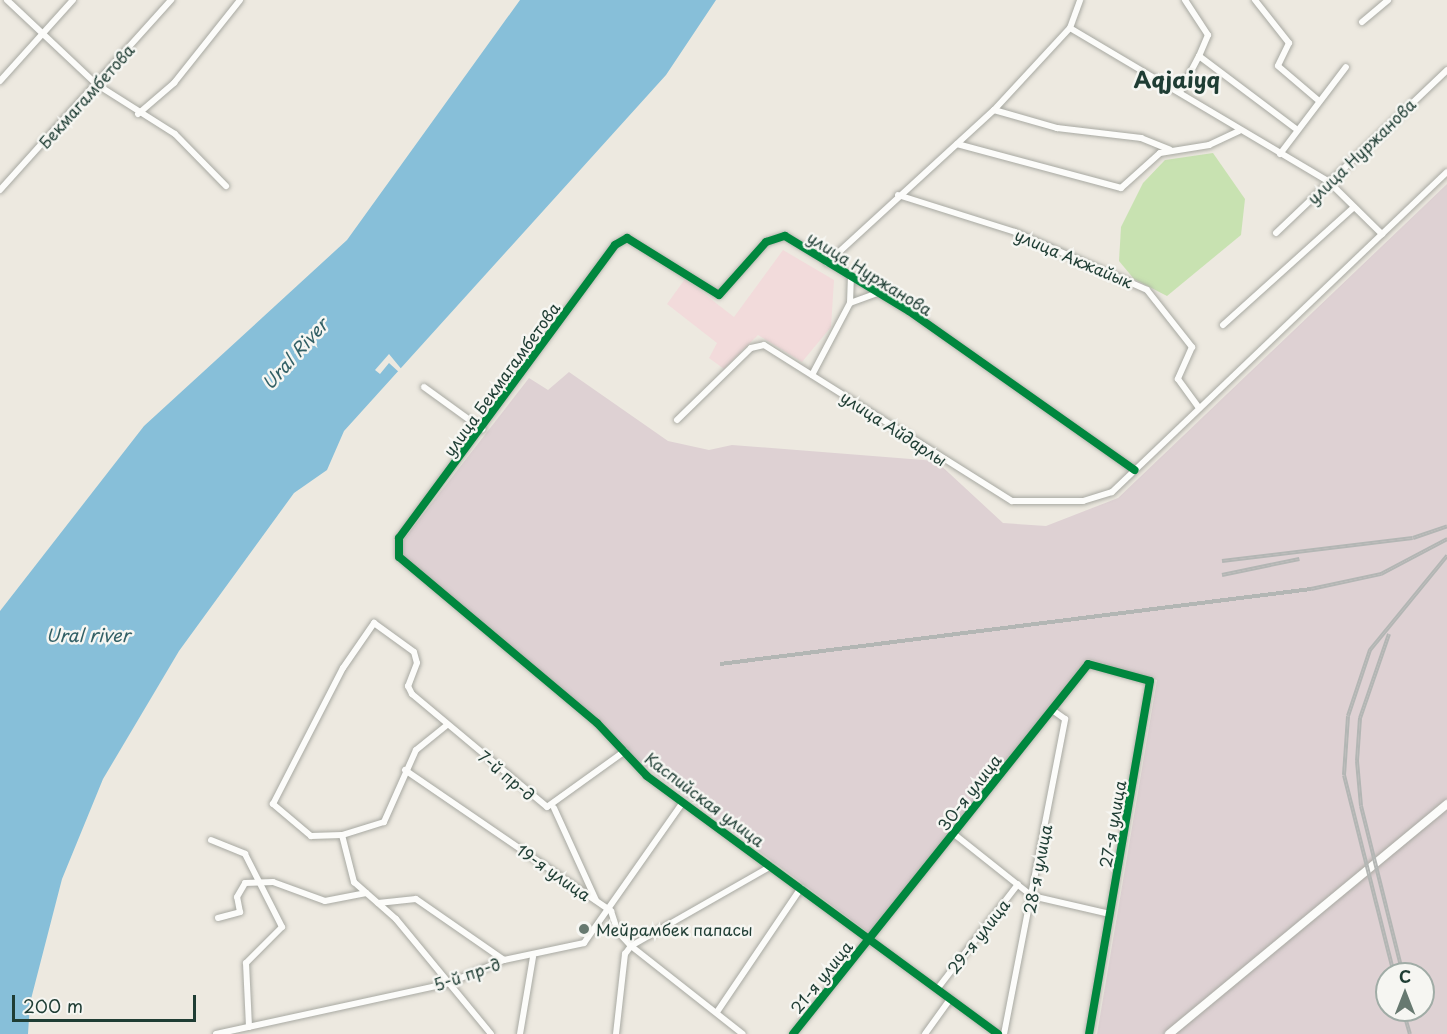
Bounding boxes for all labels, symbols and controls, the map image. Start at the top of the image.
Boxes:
street label: Бекмагамбетова [34,40,138,152]
district label: Aqjaiyq [1134,66,1220,92]
street label: улица Нуржанова [1303,94,1419,208]
street label: улица Акжайык [1012,224,1136,292]
street label: улица Нуржанова [804,227,936,319]
street label: улица Бекмагамбетова [438,298,564,460]
water label: Ural River [257,314,333,394]
street label: улица Айдарлы [837,386,951,470]
water label: Ural river [46,624,130,646]
street label: 7-й пр-д [475,746,539,804]
street label: Каспийская улица [641,748,769,850]
street label: 30-я улица [933,750,1005,834]
street label: 27-я улица [1095,779,1129,869]
street label: 28-я улица [1019,823,1055,915]
street label: 19-я улица [513,839,595,905]
street label: 29-я улица [943,895,1013,977]
place label: Мейрамбек папасы [596,919,754,939]
marker: Мейрамбек папасы [577,922,591,936]
street label: 21-я улица [786,937,856,1017]
street label: 5-й пр-д [431,954,503,994]
north arrow [1375,962,1435,1022]
text: С [1399,964,1411,988]
scale bar [15,983,200,1021]
text: 200 m [23,992,83,1019]

